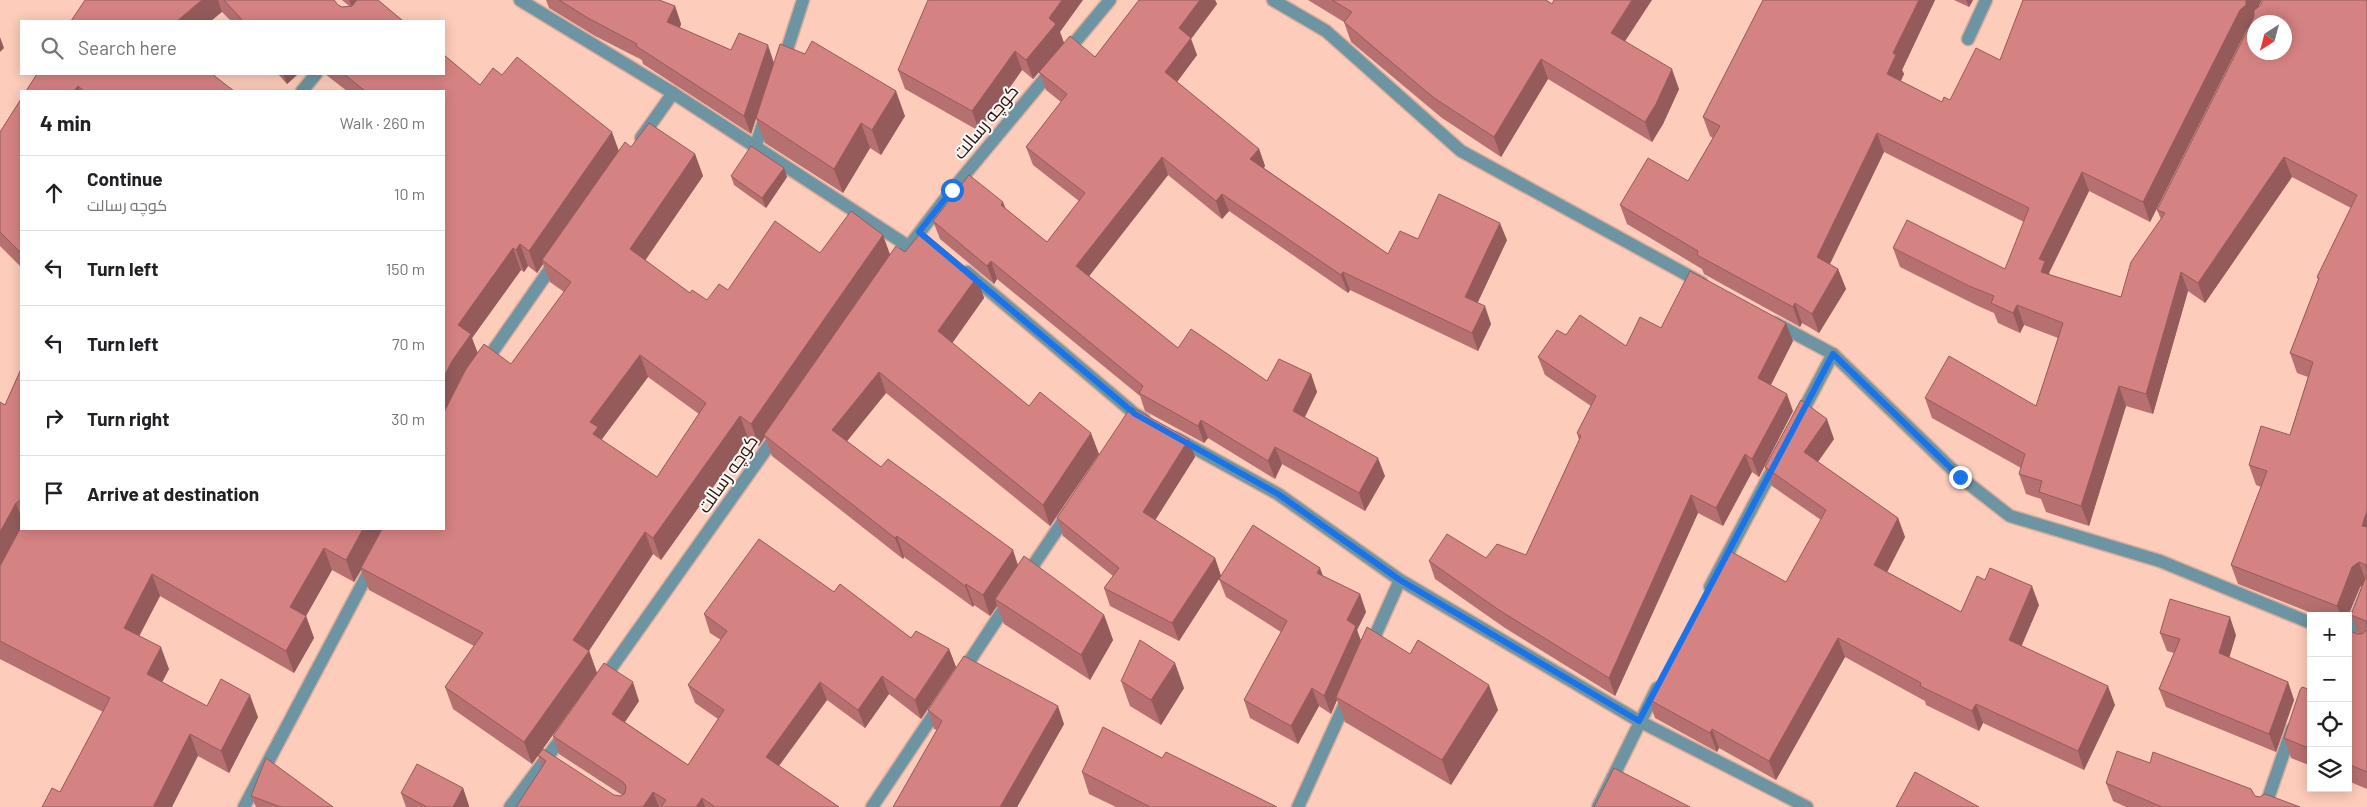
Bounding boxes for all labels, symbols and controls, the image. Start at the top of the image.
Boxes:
north arrow [2247,15,2292,60]
search box [20,20,445,75]
icon: search [38,34,66,62]
text: Search here [78,36,177,59]
street label: کوچه رسالت [948,80,1024,164]
text: 4 min [40,110,91,135]
text: Walk · 260 m [340,113,425,132]
text: Continue [87,167,163,190]
icon: ahead [40,179,68,207]
route start [941,179,964,202]
text: 10 m [394,184,425,203]
text: کوچه رسالت [87,195,167,214]
icon: left [40,254,68,282]
text: Turn left [87,257,158,280]
text: 150 m [386,259,425,278]
icon: left [40,329,68,357]
text: Turn left [87,332,158,355]
text: 70 m [392,334,425,353]
icon: right [40,404,68,432]
text: Turn right [87,407,169,430]
text: 30 m [391,409,425,428]
street label: کوچه رسالت [692,430,764,518]
route end [1949,466,1972,489]
icon: arrive [40,479,68,507]
text: Arrive at destination [87,482,259,505]
map controls [2307,612,2352,792]
button: + [2307,612,2352,657]
button: − [2307,657,2352,702]
button: locate [2307,702,2352,747]
button: layers [2307,747,2352,792]

